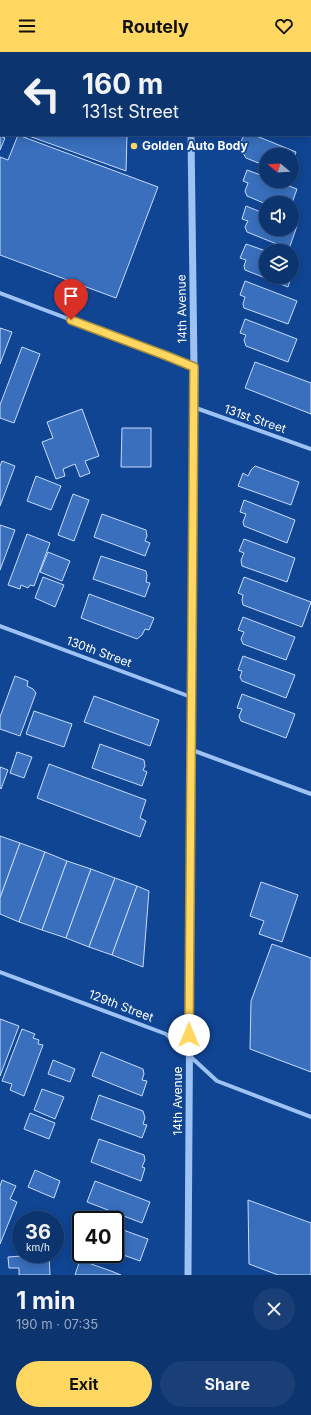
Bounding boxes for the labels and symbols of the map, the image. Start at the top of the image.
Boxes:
place label: Golden Auto Body [142,138,249,153]
marker: Golden Auto Body [129,141,139,151]
north arrow [259,148,299,188]
street label: 14th Avenue [173,274,190,344]
pin [54,279,88,320]
street label: 131st Street [222,401,288,436]
street label: 130th Street [65,633,134,670]
street label: 129th Street [87,986,156,1025]
position arrow [168,1014,210,1056]
street label: 14th Avenue [170,1066,185,1136]
speed limit sign: 40 [72,1211,124,1263]

